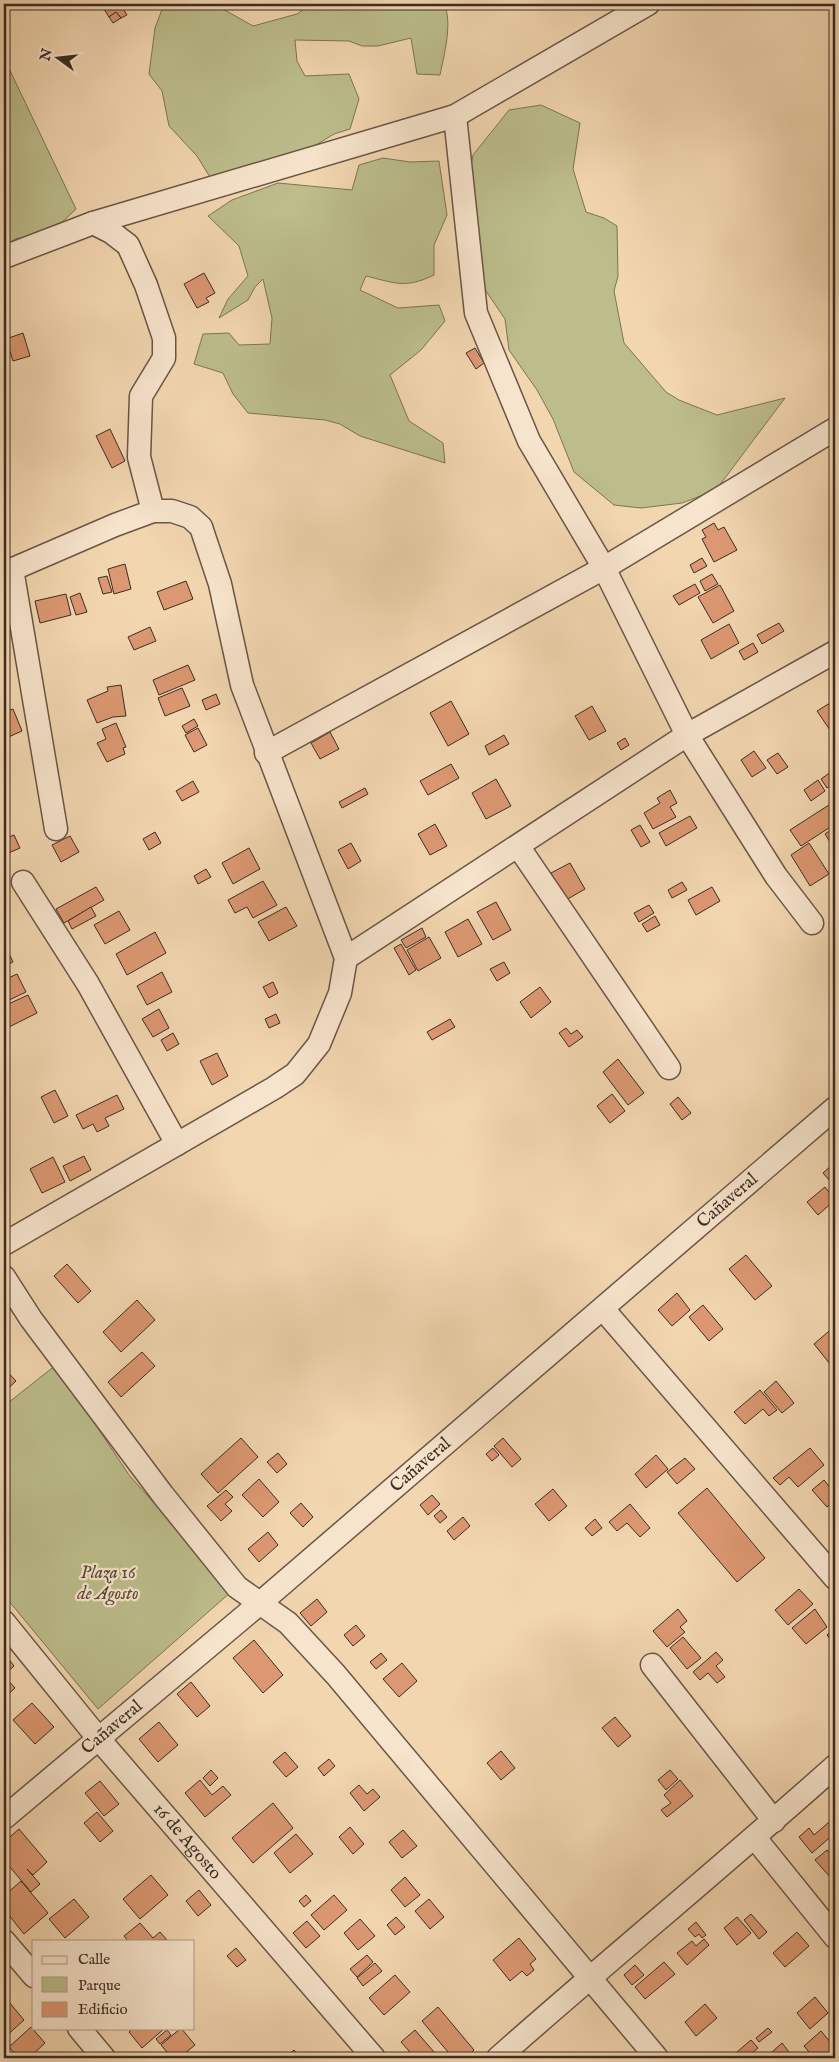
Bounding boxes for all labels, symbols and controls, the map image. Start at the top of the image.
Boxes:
north arrow [32,32,82,82]
text: N [36,47,57,64]
street label: Cañaveral [692,1168,763,1233]
street label: Cañaveral [385,1432,456,1498]
park label: Plaza 16 de Agosto [76,1562,139,1606]
street label: Cañaveral [77,1695,148,1760]
street label: 16 de Agosto [148,1798,227,1885]
legend [32,1940,195,2030]
text: Calle [78,1950,110,1969]
text: Parque [78,1976,121,1995]
text: Edificio [78,2000,128,2019]

